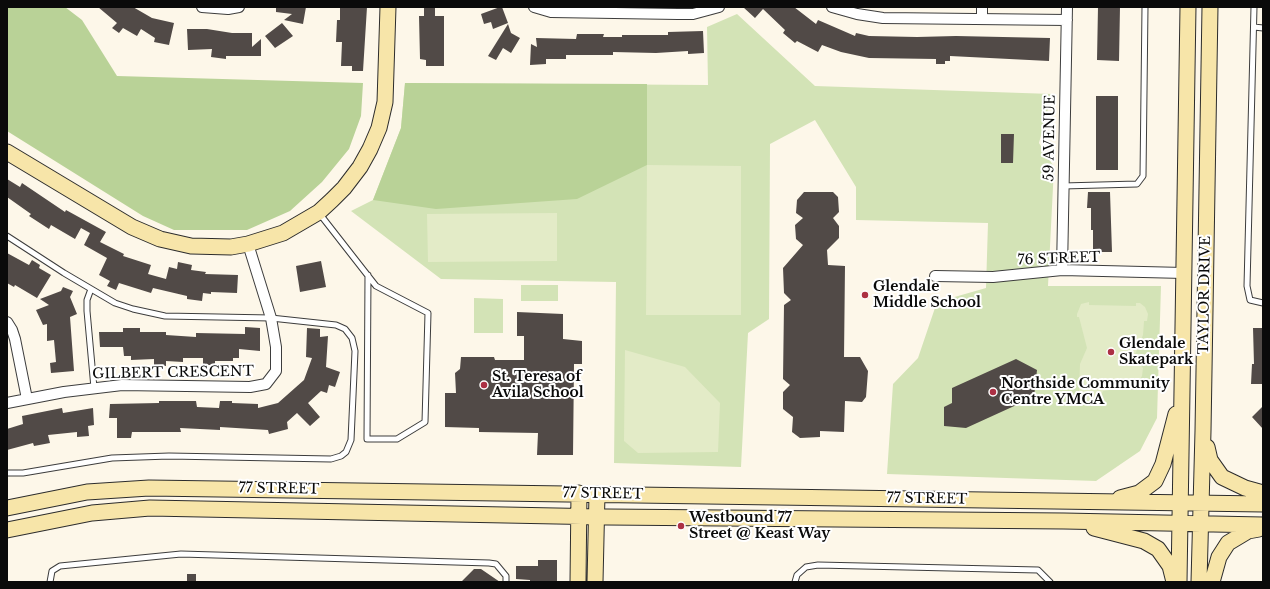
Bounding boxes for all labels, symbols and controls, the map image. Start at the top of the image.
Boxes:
street label: 59 AVENUE [1041,95,1059,181]
street label: TAYLOR DRIVE [1196,236,1214,354]
street label: 76 STREET [1017,249,1101,269]
place label: Glendale Middle School [873,279,981,312]
marker: Glendale Middle School [860,290,870,300]
place label: Glendale Skatepark [1119,336,1193,368]
marker: Glendale Skatepark [1106,347,1116,357]
street label: GILBERT CRESCENT [92,363,254,383]
place label: St. Teresa of Avila School [492,369,584,402]
place label: Northside Community Centre YMCA [1001,376,1170,408]
marker: St. Teresa of Avila School [479,380,489,390]
marker: Northside Community Centre YMCA [988,387,998,397]
street label: 77 STREET [238,480,320,498]
street label: 77 STREET [562,485,644,503]
street label: 77 STREET [886,490,968,508]
place label: Westbound 77 Street @ Keast Way [689,510,830,542]
marker: Westbound 77 Street @ Keast Way [676,521,686,531]

